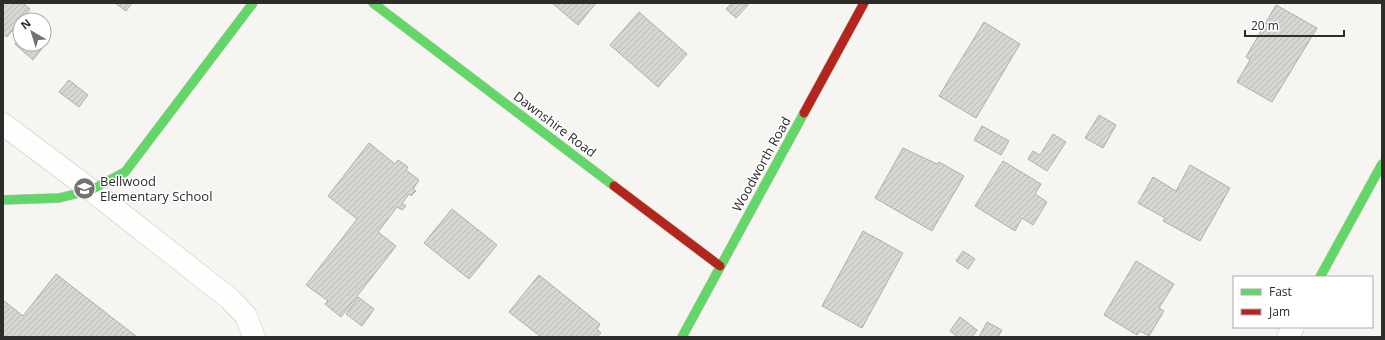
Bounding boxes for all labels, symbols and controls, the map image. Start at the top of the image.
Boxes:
north arrow [12,12,52,52]
scale bar [1245,12,1344,38]
text: N [17,15,34,32]
text: 20 m [1251,17,1279,34]
street label: Dawnshire Road [510,87,600,161]
street label: Woodworth Road [727,113,795,215]
place label: Bellwood Elementary School [100,172,212,205]
school or university icon: Bellwood Elementary School [72,175,98,201]
legend [1233,276,1373,328]
text: Fast [1269,283,1292,300]
text: Jam [1268,303,1290,320]

